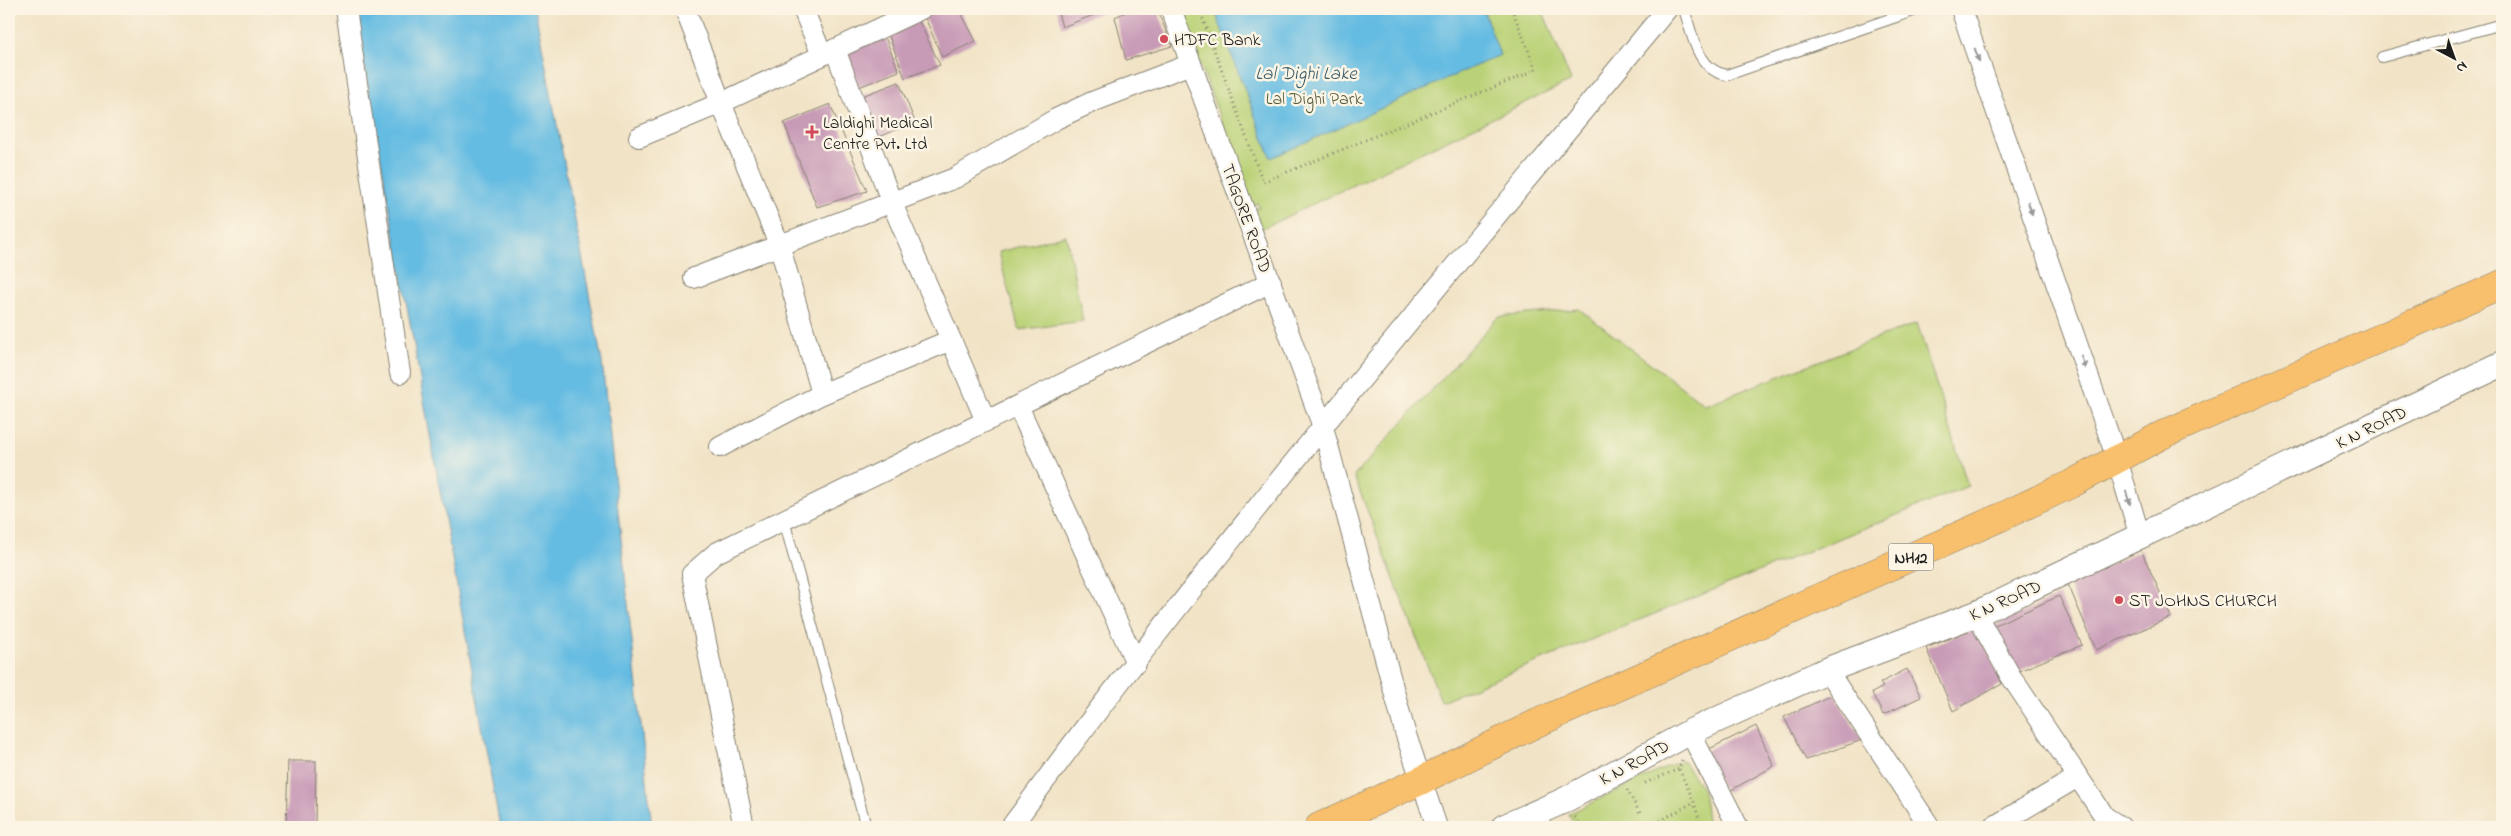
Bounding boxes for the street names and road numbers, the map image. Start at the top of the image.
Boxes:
street label: TAGORE ROAD [1213,160,1277,277]
street label: K N ROAD [2332,400,2412,457]
road number: NH12 [1888,544,1934,570]
street label: K N ROAD [1966,574,2046,629]
street label: K N ROAD [1595,734,1675,793]

